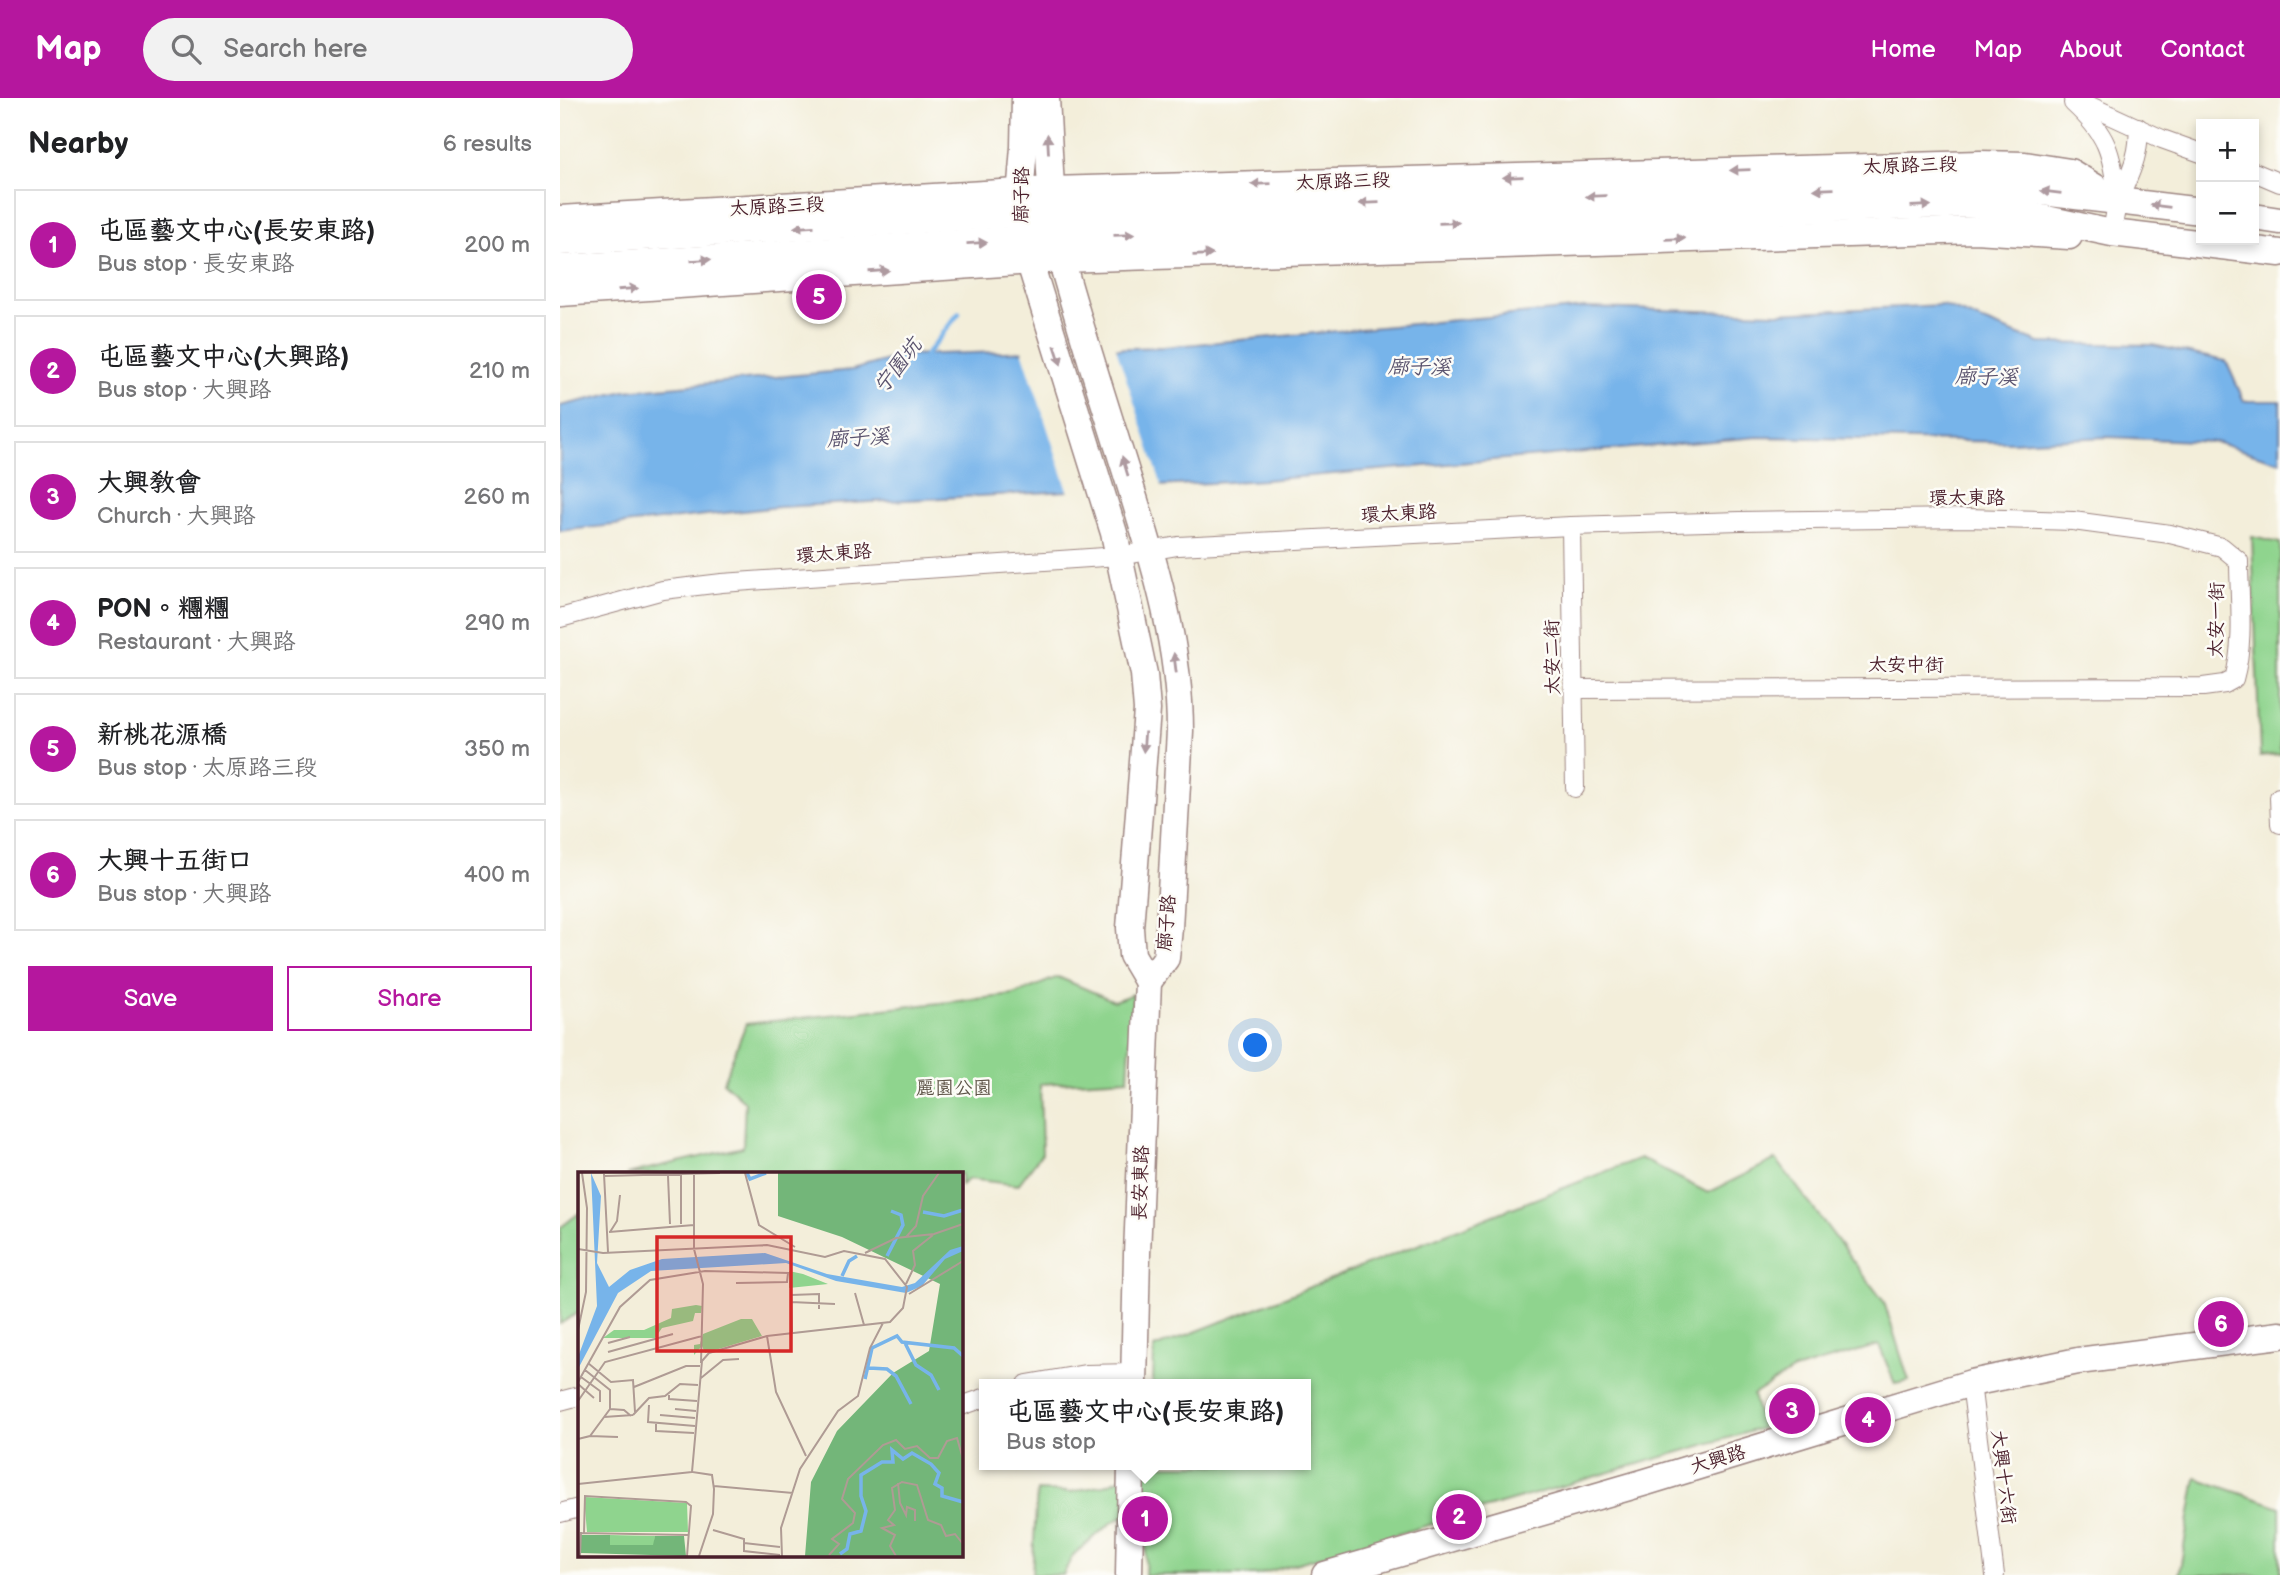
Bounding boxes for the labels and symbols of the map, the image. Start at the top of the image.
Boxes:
one-way arrow [1042,133,1053,155]
street label: 太原路三段 [1862,153,1958,179]
one-way arrow [1729,165,1751,176]
street label: 廍子路 [1010,166,1034,224]
street label: 太原路三段 [1295,169,1391,195]
one-way arrow [1502,171,1524,183]
one-way arrow [1250,178,1272,190]
one-way arrow [1812,183,1834,194]
one-way arrow [2039,187,2061,198]
one-way arrow [1585,190,1607,201]
street label: 太原路三段 [729,193,825,221]
one-way arrow [1358,197,1380,208]
one-way arrow [1910,201,1932,212]
one-way arrow [2149,201,2171,212]
one-way arrow [1438,217,1460,229]
one-way arrow [793,222,815,233]
one-way arrow [1113,229,1135,240]
one-way arrow [1664,234,1686,245]
one-way arrow [967,237,989,248]
one-way arrow [1192,249,1214,260]
one-way arrow [691,254,713,265]
one-way arrow [869,265,891,276]
pin: 5 [796,271,842,323]
one-way arrow [617,283,639,294]
water label: 宁園坑 [869,332,928,399]
one-way arrow [1053,345,1063,366]
water label: 廍子溪 [1387,354,1452,380]
water label: 廍子溪 [1954,364,2019,390]
water label: 廍子溪 [826,424,891,452]
one-way arrow [1119,456,1129,477]
street label: 環太東路 [1929,487,2005,510]
street label: 環太東路 [1360,501,1438,527]
street label: 環太東路 [795,540,873,568]
street label: 太安一街 [2205,582,2229,658]
street label: 太安二街 [1541,619,1565,695]
one-way arrow [1169,652,1180,674]
street label: 太安中街 [1868,654,1944,677]
one-way arrow [1138,731,1149,753]
street label: 廍子路 [1153,894,1181,952]
your location [1238,1028,1272,1062]
park label: 麗園公園 [916,1077,992,1100]
street label: 長安東路 [1128,1145,1154,1221]
inset map [578,1172,962,1558]
pin: 6 [2198,1298,2244,1350]
pin: 3 [1769,1385,1815,1437]
pin: 4 [1845,1394,1891,1446]
street label: 大興十六街 [1986,1428,2020,1526]
street label: 大興路 [1687,1441,1749,1479]
pin: 2 [1436,1491,1482,1543]
pin: 1 [1122,1493,1168,1545]

